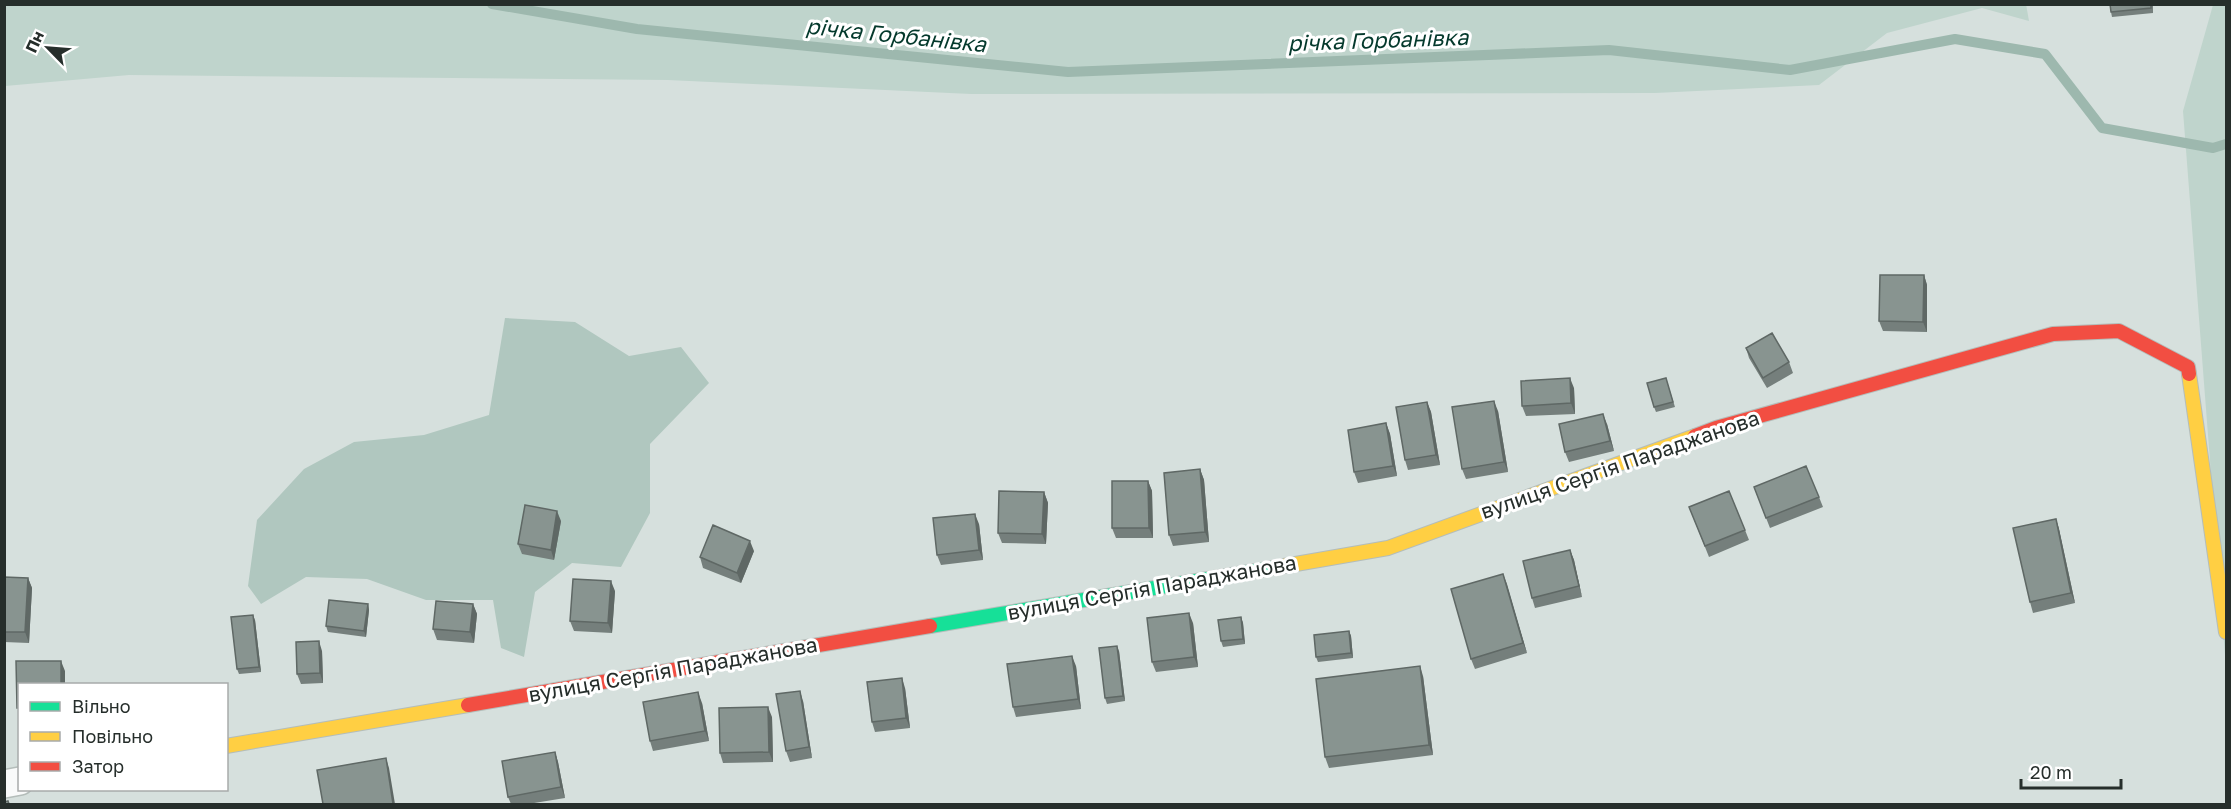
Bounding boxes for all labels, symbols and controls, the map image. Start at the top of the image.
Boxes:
water label: річка Горбанівка [805,12,989,58]
north arrow [18,18,78,78]
water label: річка Горбанівка [1287,23,1470,56]
text: Пн [21,28,48,56]
street label: вулиця Сергія Параджанова [1477,404,1762,524]
street label: вулиця Сергія Параджанова [1005,549,1298,625]
street label: вулиця Сергія Параджанова [526,631,819,707]
legend [18,683,228,791]
text: Вільно [72,695,131,717]
text: Повільно [72,725,153,747]
scale bar [2021,752,2122,790]
text: Затор [72,755,124,777]
text: 20 m [2030,761,2072,783]

